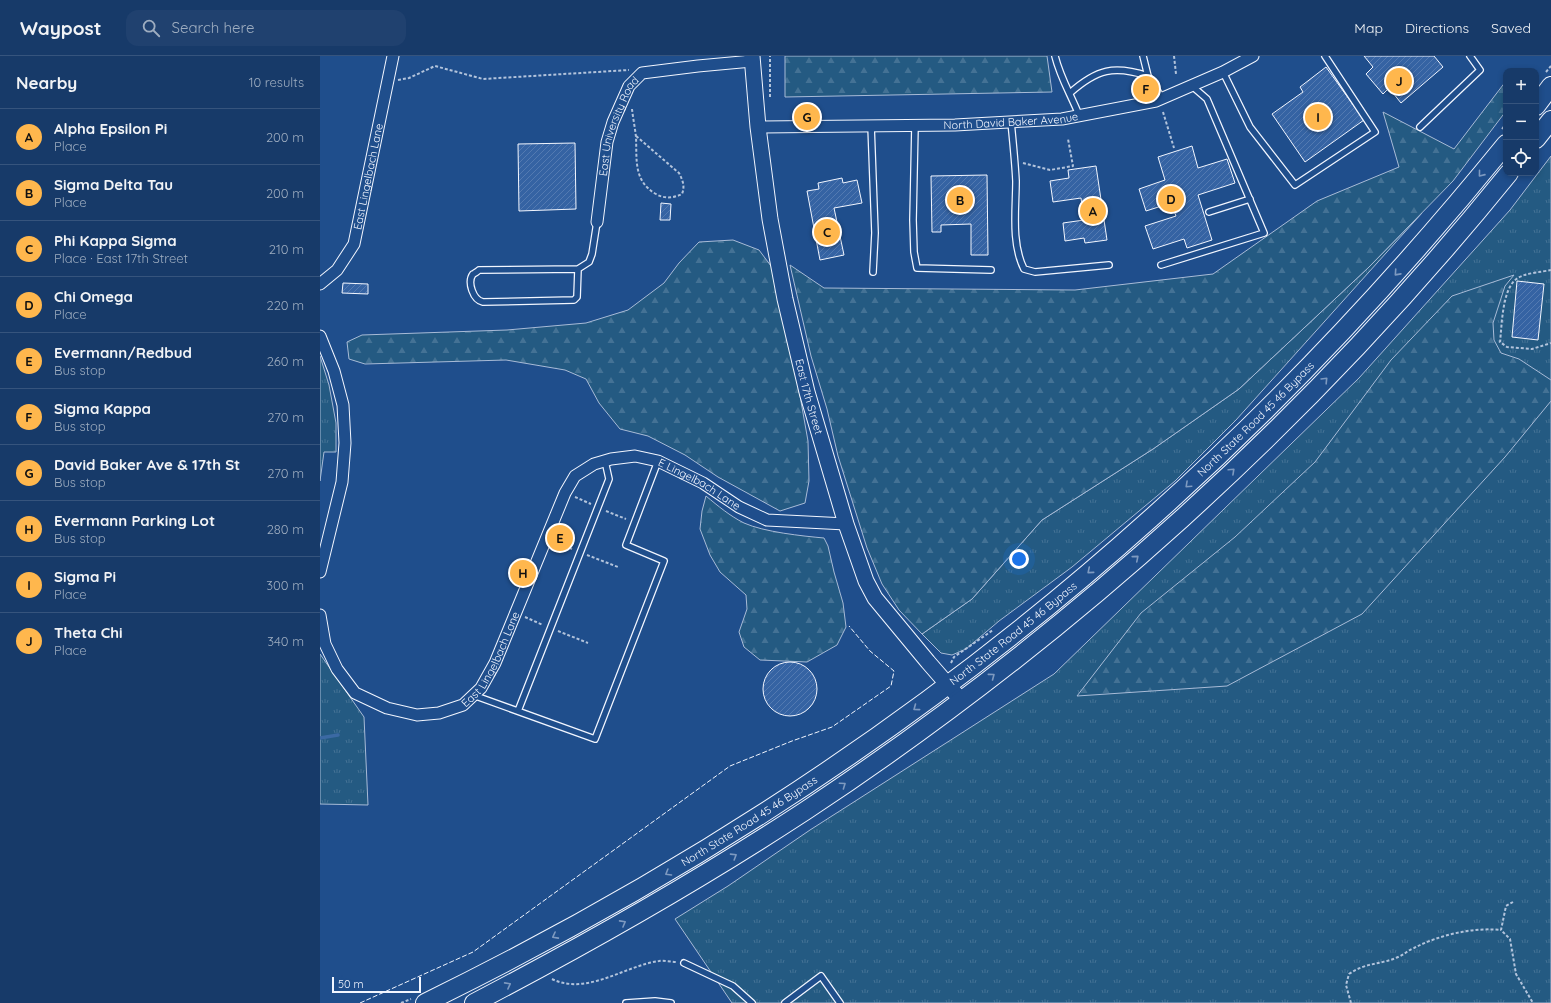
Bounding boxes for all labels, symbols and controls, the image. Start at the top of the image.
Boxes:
search box [126,10,406,46]
text: Waypost [20,16,102,40]
icon: search [140,17,162,39]
text: Search here [172,18,254,37]
text: Map [1354,19,1383,37]
text: Directions [1405,19,1469,37]
text: Saved [1491,19,1531,37]
pin: J [1386,66,1412,96]
map controls [1503,68,1539,176]
button: + [1503,68,1539,104]
text: Nearby [16,72,77,93]
street label: East University Road [596,73,642,177]
text: 10 results [249,74,304,90]
pin: F [1133,74,1159,104]
pin: G [794,102,820,132]
pin: I [1305,102,1331,132]
button: − [1503,104,1539,140]
street label: North David Baker Avenue [943,109,1079,132]
text: Alpha Epsilon Pi [54,119,167,138]
street label: East Lingelbach Lane [350,122,386,231]
text: A [25,129,33,145]
text: 200 m [266,129,304,145]
text: Place [54,138,87,154]
button: locate [1503,140,1539,176]
one-way arrow [1479,169,1486,177]
text: Sigma Delta Tau [54,175,173,194]
pin: D [1158,184,1184,214]
text: B [25,185,33,201]
text: 200 m [266,185,304,201]
pin: B [947,185,973,215]
text: Place [54,194,87,210]
pin: A [1080,196,1106,226]
pin: C [814,217,840,247]
text: Phi Kappa Sigma [54,231,177,250]
text: C [25,241,33,257]
text: 210 m [269,241,304,257]
text: Place · East 17th Street [54,250,188,266]
one-way arrow [1394,268,1401,276]
text: Chi Omega [54,287,133,306]
text: D [24,297,34,313]
text: 220 m [266,297,304,313]
text: Place [54,306,87,322]
text: Evermann/Redbud [54,343,192,362]
text: E [25,353,33,369]
text: 260 m [267,353,304,369]
street label: East 17th Street [792,357,826,436]
street label: North State Road 45 46 Bypass [1194,358,1317,479]
text: Bus stop [54,362,106,378]
one-way arrow [1320,377,1328,385]
text: Sigma Kappa [54,399,151,418]
text: F [25,409,33,425]
text: 270 m [267,409,304,425]
text: Bus stop [54,418,106,434]
text: David Baker Ave & 17th St [54,455,240,474]
street label: E Lingelbach Lane [656,455,743,513]
text: G [24,465,34,481]
text: 270 m [267,465,304,481]
one-way arrow [1227,468,1235,476]
text: Bus stop [54,474,106,490]
one-way arrow [1185,480,1193,488]
text: Evermann Parking Lot [54,511,215,530]
text: H [24,521,34,537]
text: 280 m [267,521,304,537]
pin: E [547,523,573,553]
text: Bus stop [54,530,106,546]
your location [1009,549,1029,569]
one-way arrow [1132,556,1139,563]
pin: H [510,558,536,588]
text: Sigma Pi [54,567,116,586]
one-way arrow [1088,567,1095,574]
text: I [27,577,31,593]
text: 300 m [266,577,304,593]
street label: North State Road 45 46 Bypass [947,579,1080,688]
text: Place [54,586,87,602]
street label: East Lingelbach Lane [458,609,522,710]
text: Theta Chi [54,623,123,642]
text: J [25,633,33,649]
text: 340 m [267,633,304,649]
text: Place [54,642,87,658]
one-way arrow [988,674,995,681]
one-way arrow [914,703,921,710]
street label: North State Road 45 46 Bypass [679,773,820,869]
one-way arrow [839,782,846,790]
one-way arrow [730,853,737,861]
one-way arrow [665,868,672,875]
one-way arrow [618,920,626,927]
one-way arrow [552,932,559,939]
scale bar [332,975,421,994]
text: 50 m [338,977,364,991]
one-way arrow [504,982,511,989]

